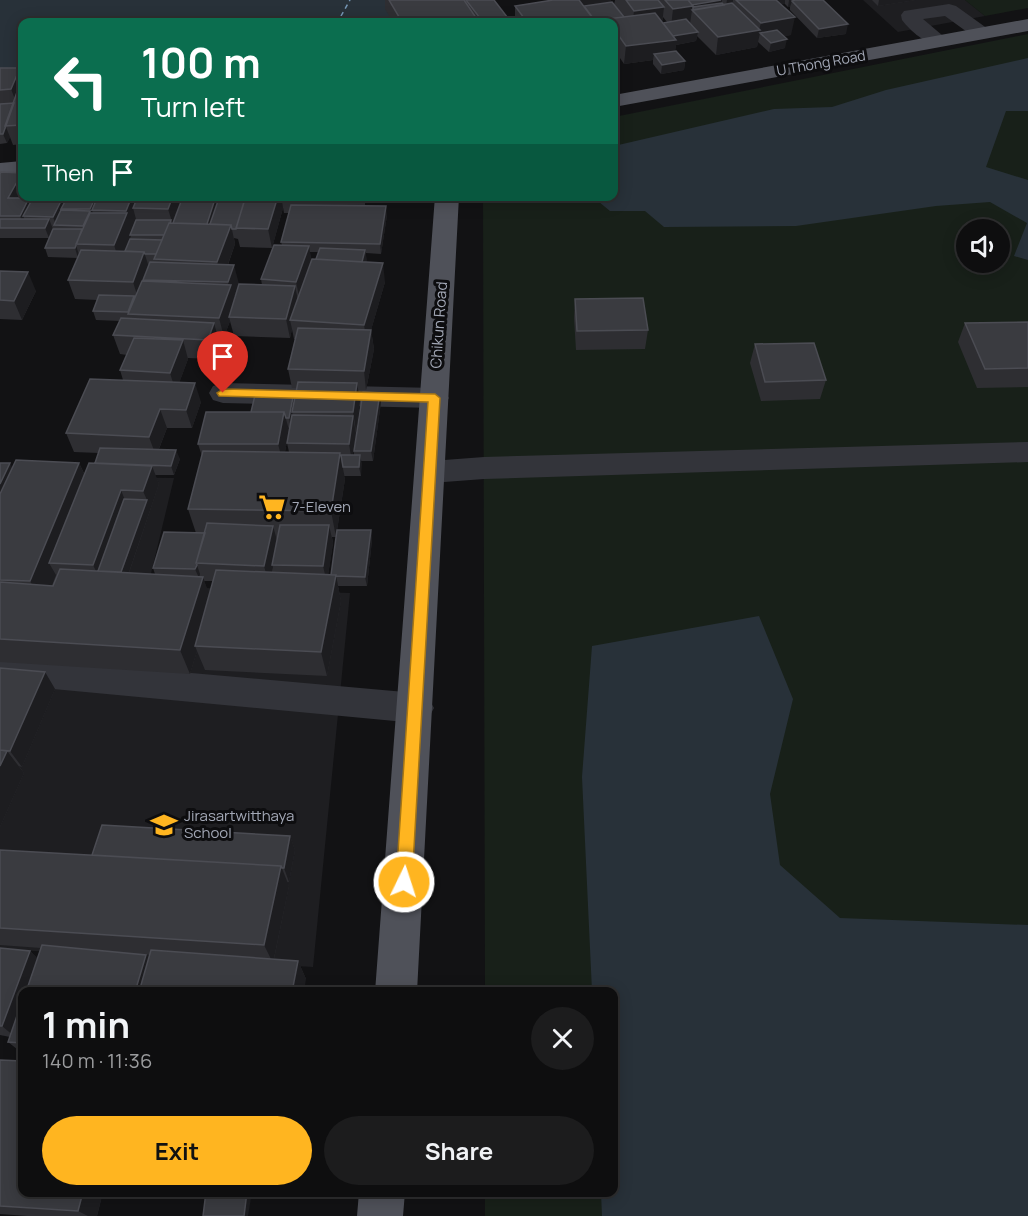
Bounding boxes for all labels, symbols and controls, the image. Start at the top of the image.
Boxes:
text: 100 m [141,33,261,91]
icon: left [42,42,120,120]
street label: U Thong Road [775,45,867,80]
text: Turn left [141,88,245,125]
icon: arrive [106,156,139,189]
text: Then [42,158,94,188]
map controls [956,219,1010,273]
button: sound [956,219,1010,273]
street label: Chikun Road [425,281,452,369]
pin [197,331,248,393]
icon: arrive [206,340,239,373]
supermarket icon: 7-Eleven [257,492,287,522]
place label: 7-Eleven [292,496,351,517]
place label: Jirasartwitthaya School [184,805,294,843]
school or university icon: Jirasartwitthaya School [149,810,179,840]
position arrow [372,850,436,914]
text: 1 min [42,1000,130,1049]
button: close [531,1007,594,1070]
text: 140 m · 11:36 [42,1047,152,1074]
button: Exit [42,1116,312,1185]
button: Share [324,1116,594,1185]

